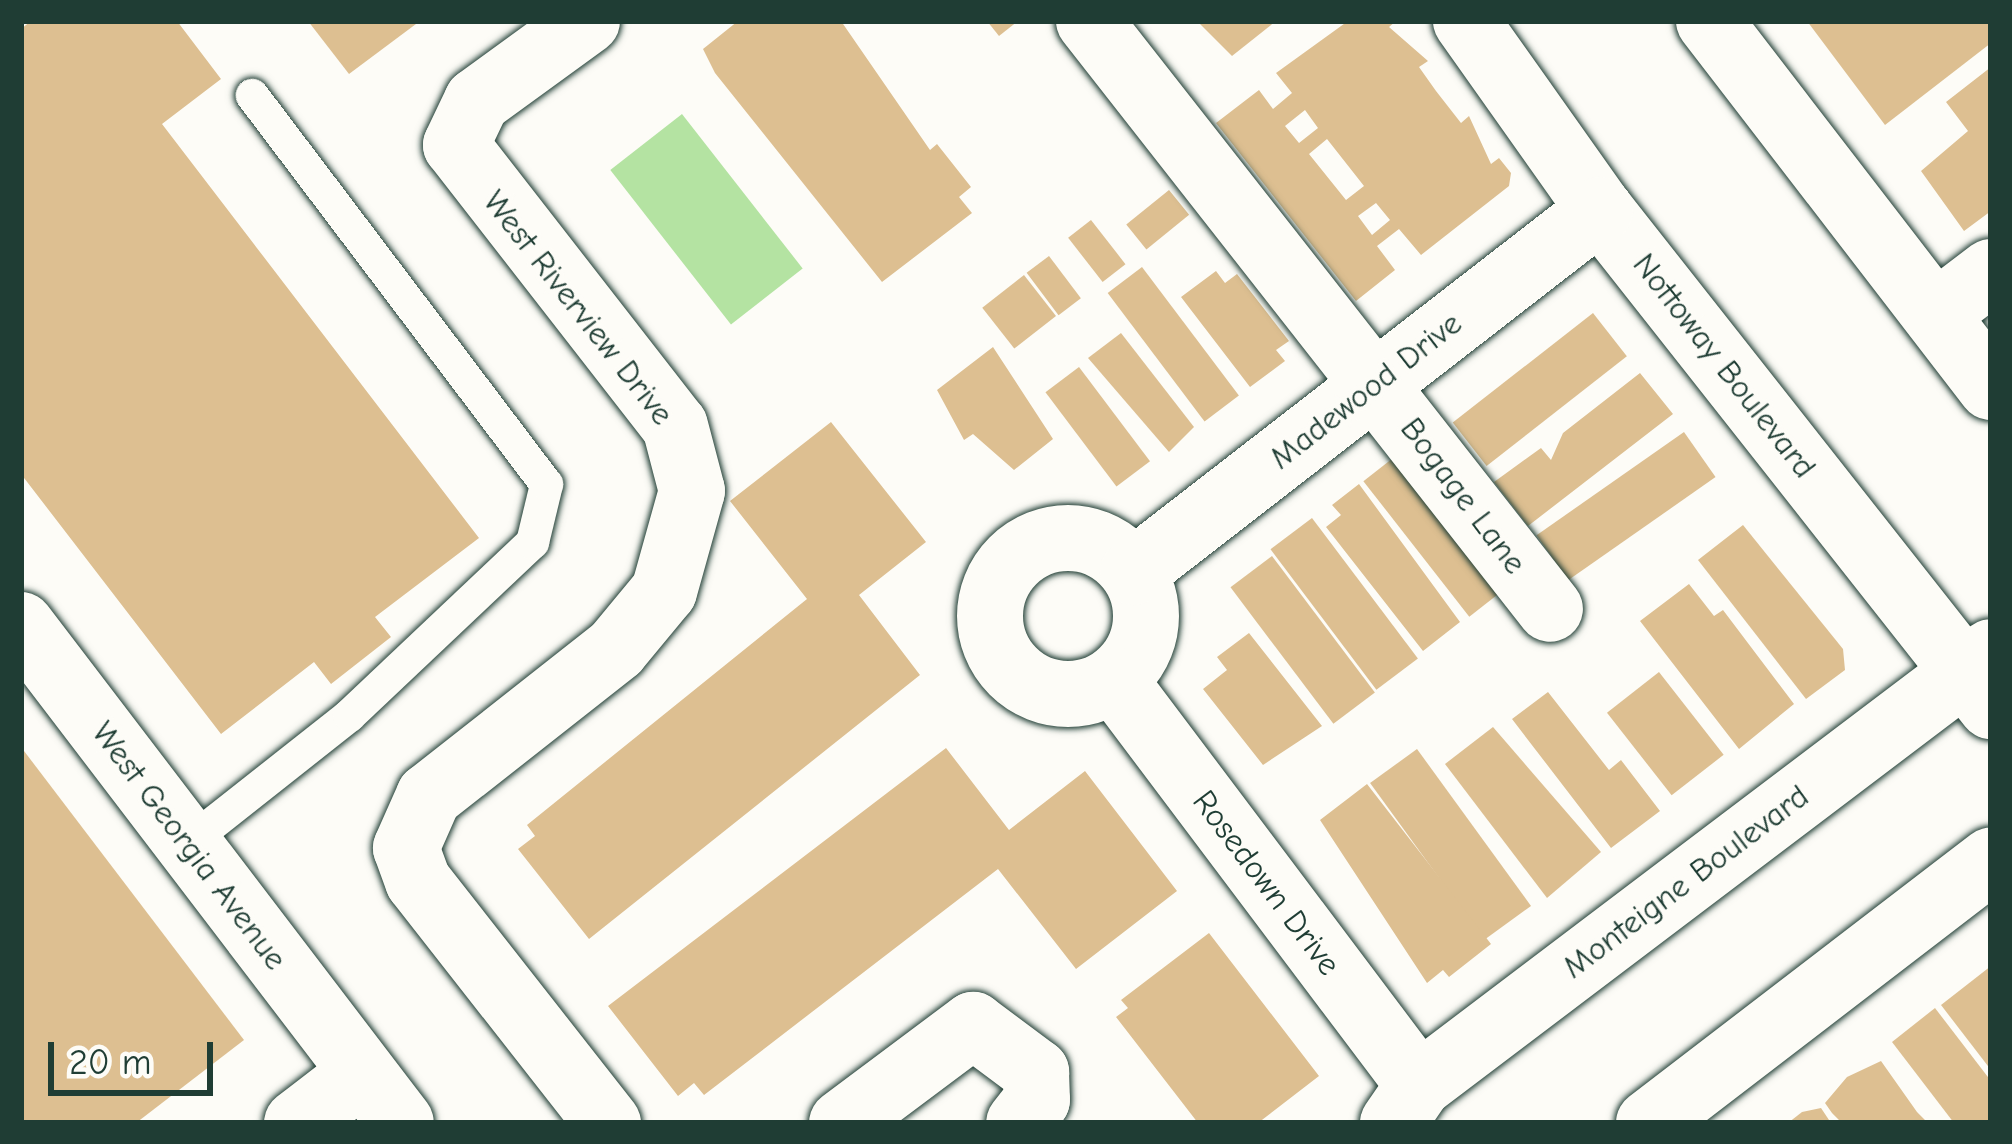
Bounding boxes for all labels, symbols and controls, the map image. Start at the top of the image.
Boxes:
street label: West Riverview Drive [474,183,682,433]
street label: Nottoway Boulevard [1624,246,1824,486]
street label: Madewood Drive [1262,304,1470,478]
street label: Bogage Lane [1391,410,1535,582]
street label: West Georgia Avenue [83,714,295,978]
street label: Monteigne Boulevard [1555,777,1817,987]
street label: Rosedown Drive [1184,783,1348,983]
scale bar [54,1018,219,1092]
text: 20 m [69,1042,152,1083]

